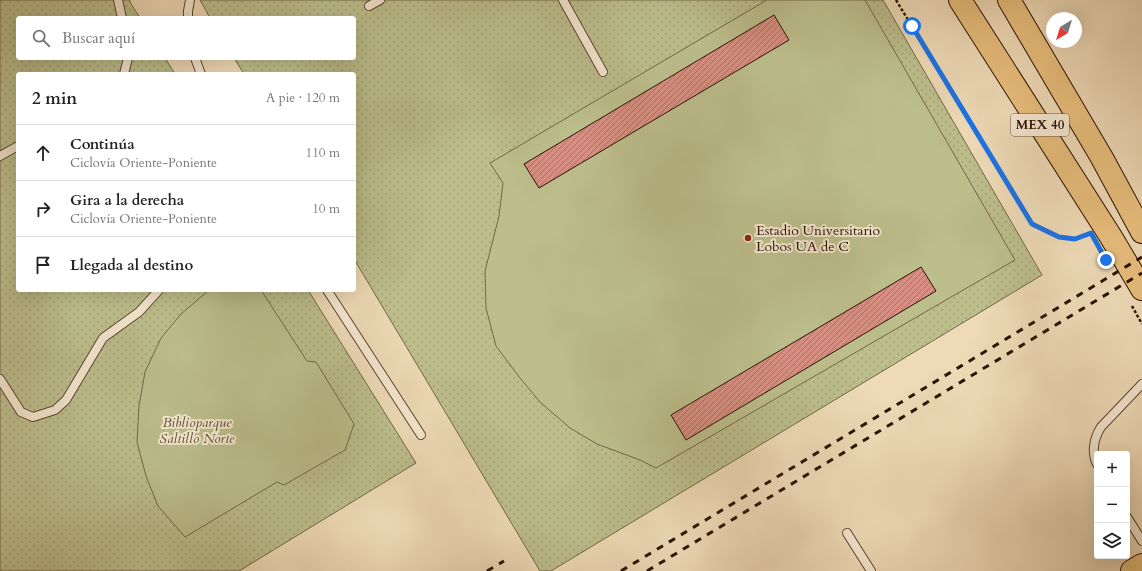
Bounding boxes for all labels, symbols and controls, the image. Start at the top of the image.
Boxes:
north arrow [1046,12,1082,48]
search box [16,16,356,60]
route start [903,17,921,35]
icon: search [30,27,52,49]
text: Buscar aquí [62,28,135,48]
text: 2 min [32,87,77,110]
text: A pie · 120 m [266,89,340,107]
road number: MEX 40 [1011,114,1069,136]
text: Continúa [70,134,135,154]
icon: ahead [32,142,54,164]
text: 110 m [306,144,340,162]
text: Ciclovía Oriente-Poniente [70,154,217,172]
text: Gira a la derecha [70,190,184,210]
icon: right [32,198,54,220]
text: 10 m [312,200,340,218]
text: Ciclovía Oriente-Poniente [70,210,217,228]
place label: Estadio Universitario Lobos UA de C [756,221,881,256]
marker: Estadio Universitario Lobos UA de C [743,233,753,243]
route end [1097,251,1115,269]
icon: arrive [32,254,54,276]
text: Llegada al destino [70,255,193,275]
park label: Biblioparque Saltillo Norte [160,413,235,448]
map controls [1094,451,1130,559]
button: + [1094,451,1130,487]
button: − [1094,487,1130,523]
button: layers [1094,523,1130,559]

